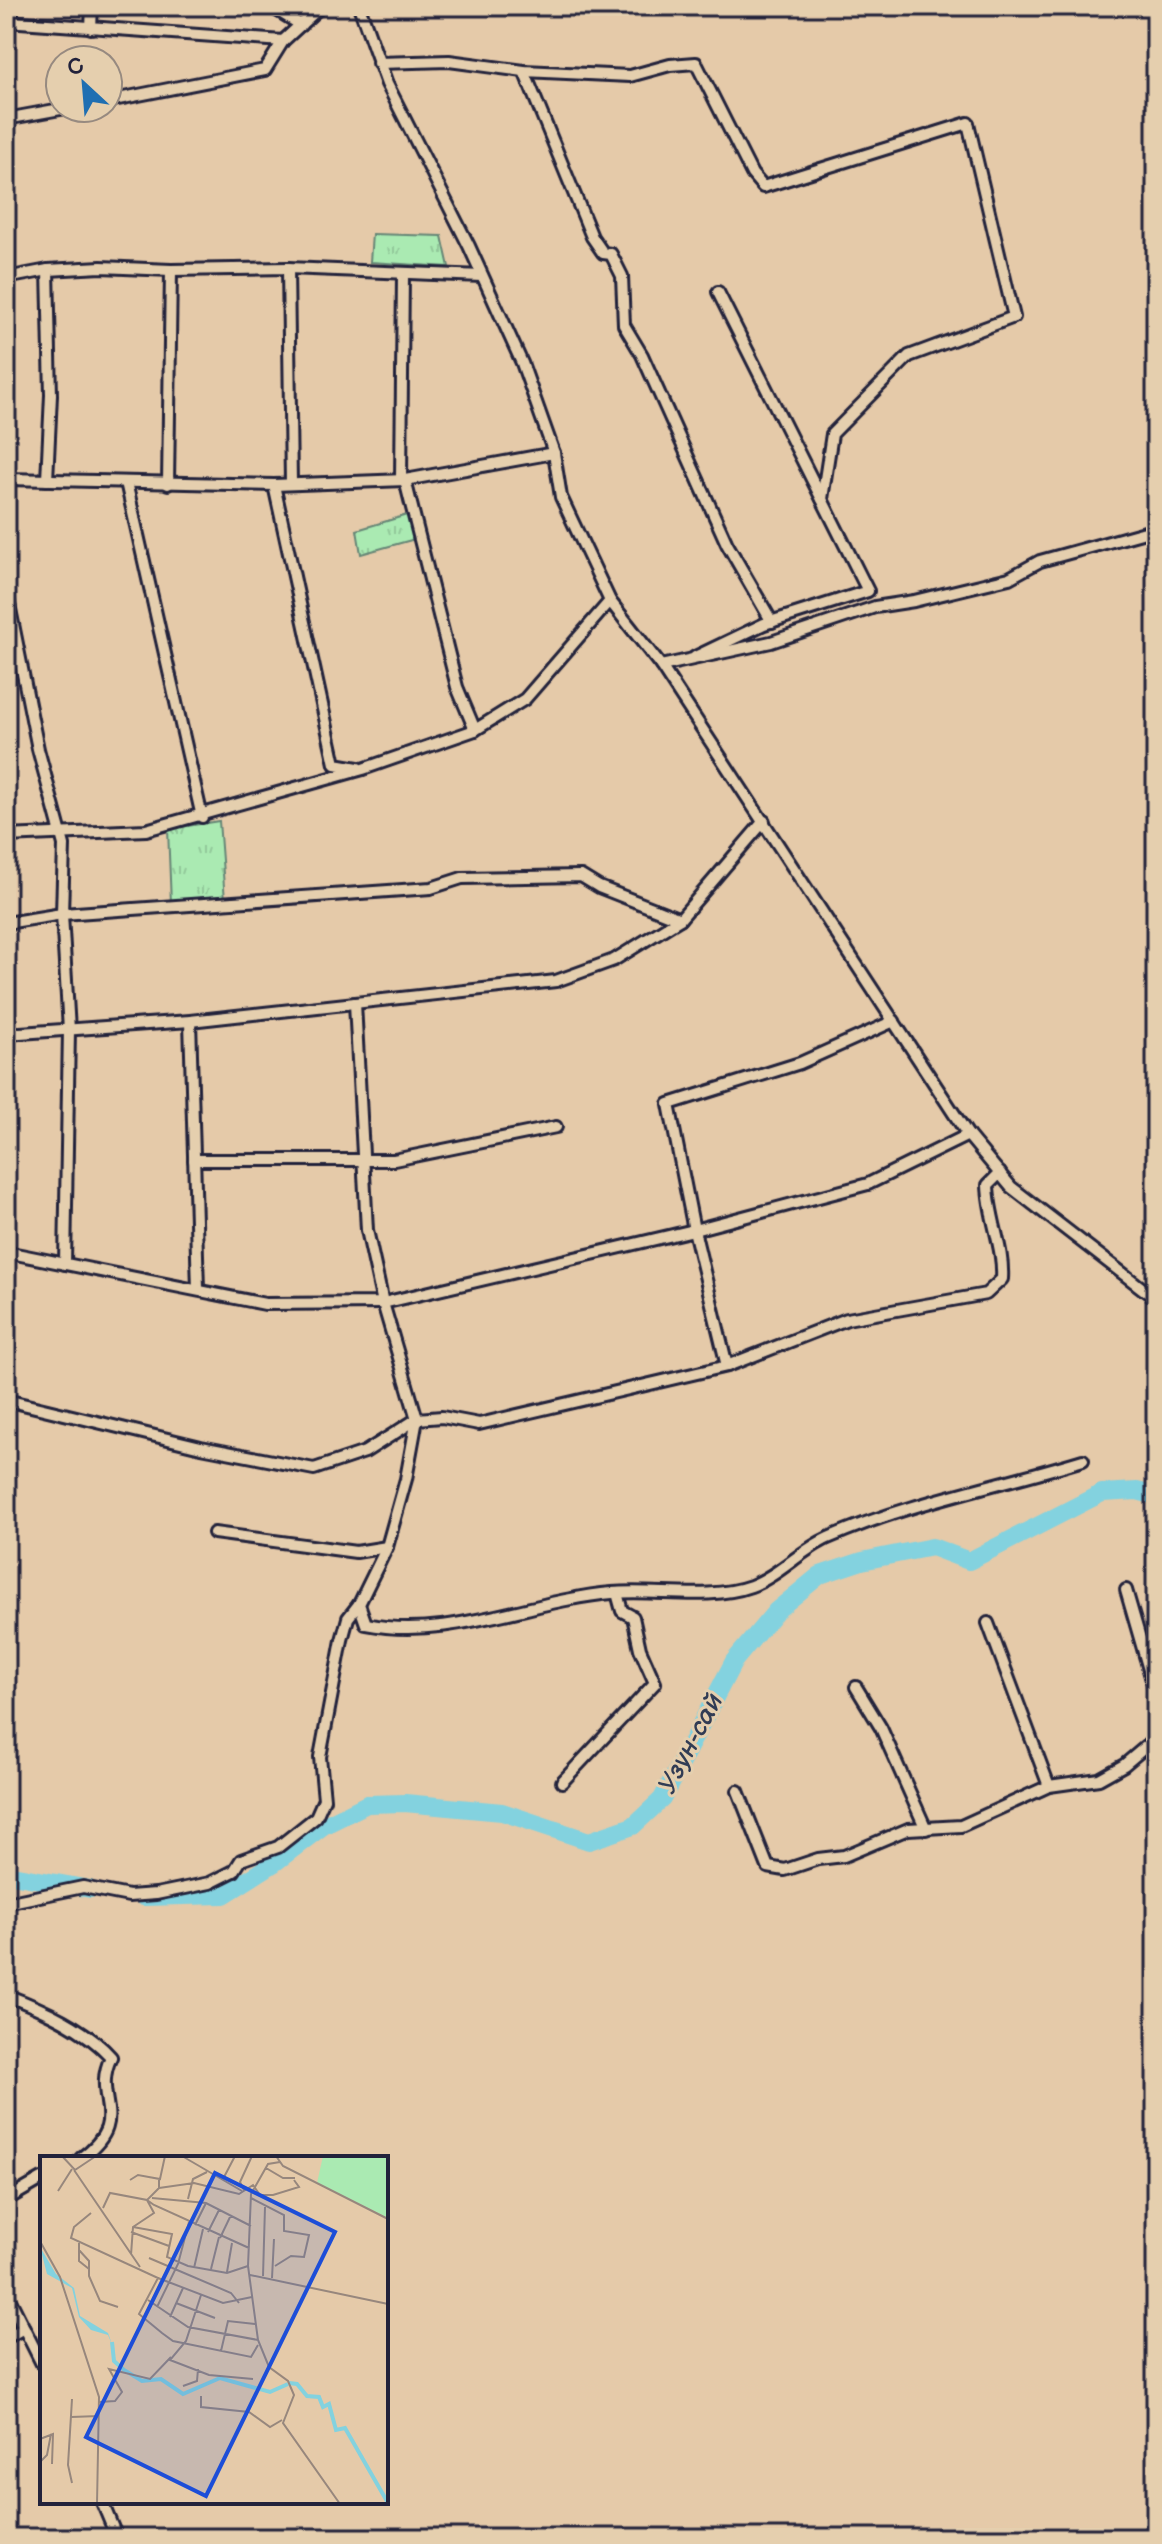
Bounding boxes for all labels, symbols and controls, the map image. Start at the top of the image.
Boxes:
north arrow [44,44,124,124]
text: С [63,52,89,83]
water label: Узун-сай [652,1688,731,1799]
inset map [40,2156,388,2504]

